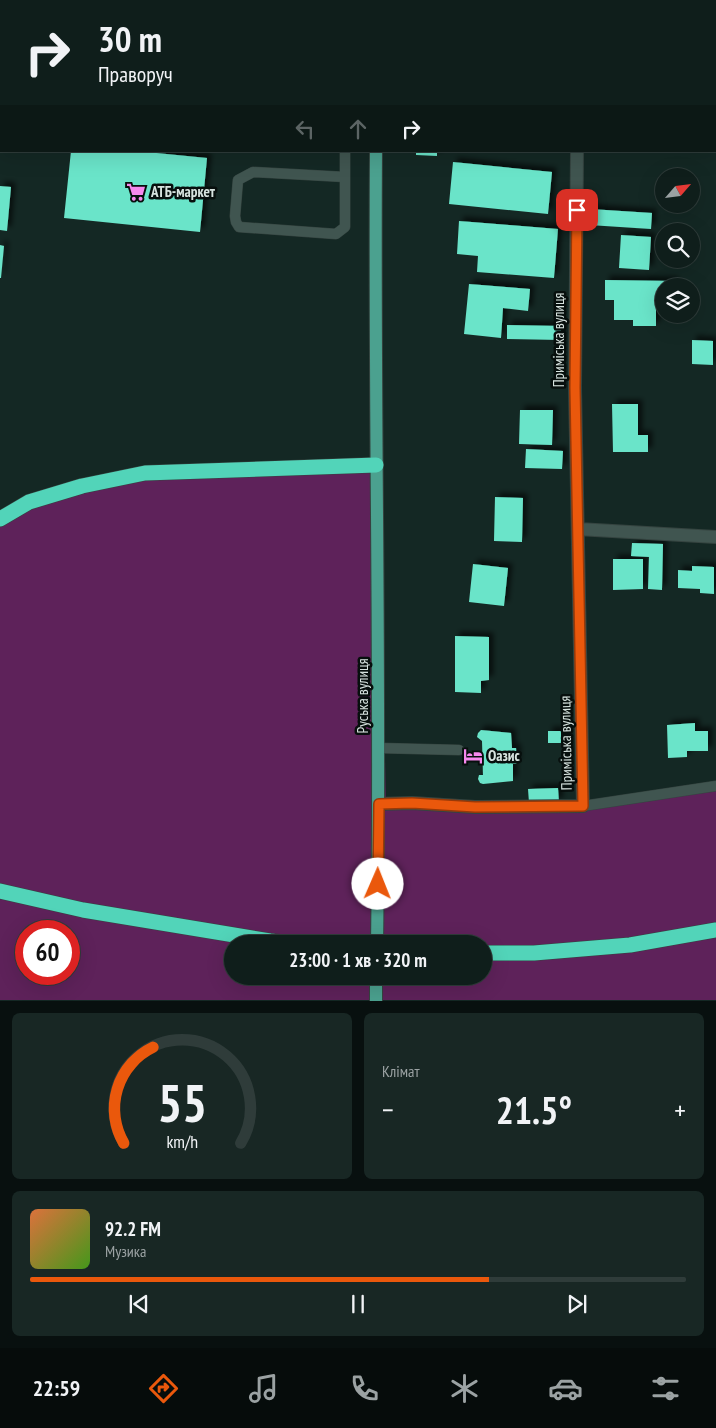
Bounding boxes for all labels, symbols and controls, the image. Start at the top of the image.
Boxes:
text: 30 m [98,16,162,62]
icon: right [15,20,80,85]
text: Праворуч [98,60,173,88]
icon: left [291,115,319,143]
icon: ahead [344,115,372,143]
icon: right [397,115,425,143]
north arrow [655,168,700,212]
map controls [655,168,700,323]
supermarket icon: АТБ-маркет [125,181,147,203]
place label: АТБ-маркет [150,182,216,201]
pin [556,189,598,231]
icon: arrive [563,196,591,224]
button: search [655,223,700,268]
button: layers [655,278,700,323]
street label: Приміська вулиця [549,292,568,387]
street label: Руська вулиця [353,658,372,733]
street label: Приміська вулиця [555,695,576,791]
hotel icon: Оазис [462,745,484,767]
place label: Оазис [488,746,521,765]
position arrow [351,857,403,909]
speed limit sign: 60 [15,920,80,985]
text: 23:00 · 1 хв · 320 m [289,948,427,972]
text: Клімат [382,1061,420,1081]
text: 55 [157,1069,207,1136]
text: 21.5° [496,1085,572,1134]
text: − [382,1091,394,1128]
text: + [674,1091,686,1128]
text: km/h [166,1130,198,1153]
text: 92.2 FM [105,1217,161,1241]
text: Музика [105,1241,146,1261]
icon: previous [125,1290,153,1318]
icon: pause [344,1290,372,1318]
icon: next [563,1290,591,1318]
icon: directions [146,1371,181,1406]
icon: music [246,1371,281,1406]
icon: phone [347,1371,382,1406]
icon: climate [447,1371,482,1406]
icon: car [548,1371,583,1406]
icon: filters [648,1371,683,1406]
text: 22:59 [33,1374,80,1402]

